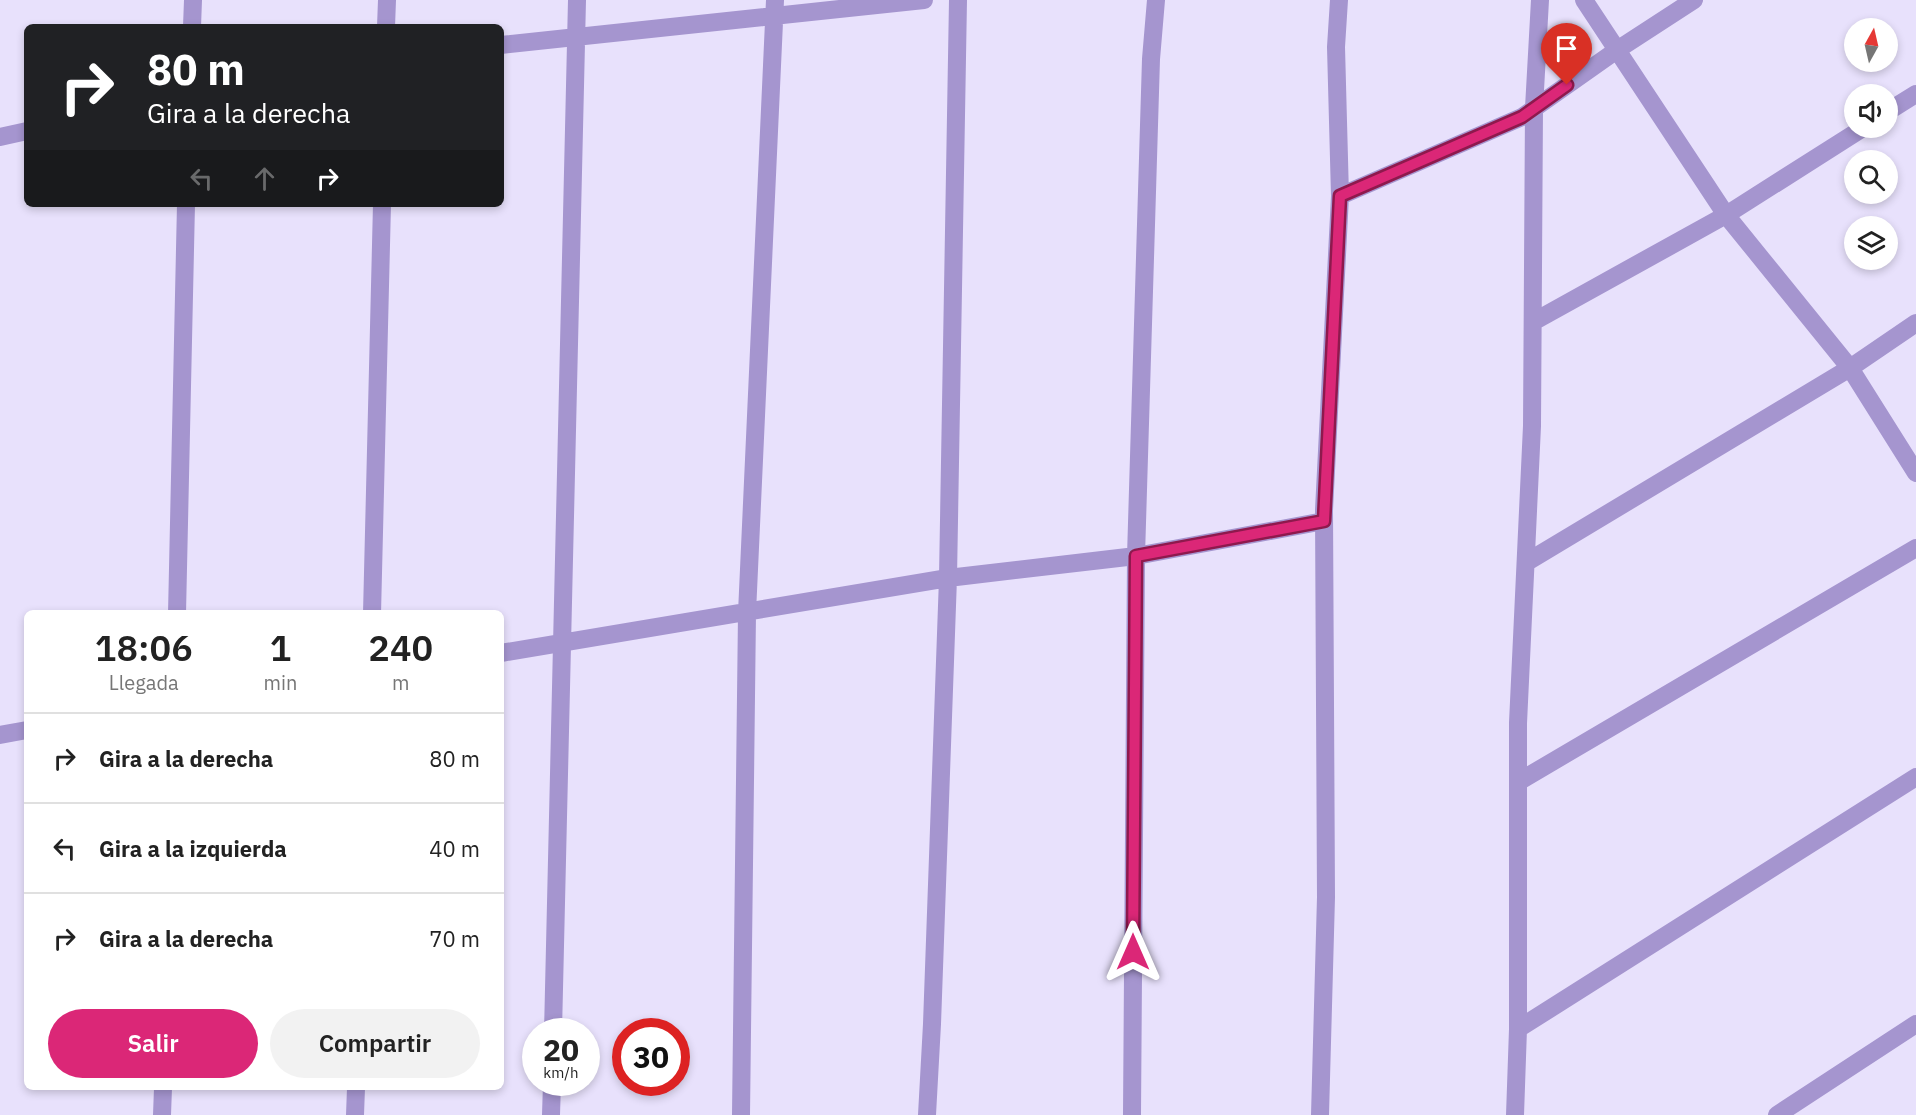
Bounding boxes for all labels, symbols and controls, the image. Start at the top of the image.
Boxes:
north arrow [1844,18,1898,72]
map controls [1844,18,1898,270]
pin [1541,23,1592,85]
icon: arrive [1550,32,1583,65]
text: 80 m [147,42,245,97]
icon: right [48,48,126,126]
button: sound [1844,84,1898,138]
text: Gira a la derecha [147,95,350,130]
button: search [1844,150,1898,204]
icon: left [185,162,218,195]
icon: ahead [248,162,281,195]
icon: right [311,162,344,195]
button: layers [1844,216,1898,270]
text: 18:06 [95,624,193,671]
text: 1 [270,624,291,671]
text: 240 [368,624,433,671]
text: Llegada [109,669,179,696]
text: min [264,669,297,696]
text: m [392,669,409,696]
icon: right [48,742,81,775]
text: Gira a la derecha [99,744,273,773]
text: 80 m [429,744,480,773]
icon: left [48,832,81,865]
text: Gira a la izquierda [99,834,287,863]
text: 40 m [429,834,480,863]
position arrow [1101,920,1165,984]
icon: right [48,922,81,955]
text: Gira a la derecha [99,924,273,953]
text: 70 m [429,924,480,953]
button: Salir [48,1009,258,1078]
button: Compartir [270,1009,480,1078]
speed limit sign: 30 [612,1018,690,1096]
text: 20 [543,1030,579,1069]
text: km/h [543,1063,579,1082]

